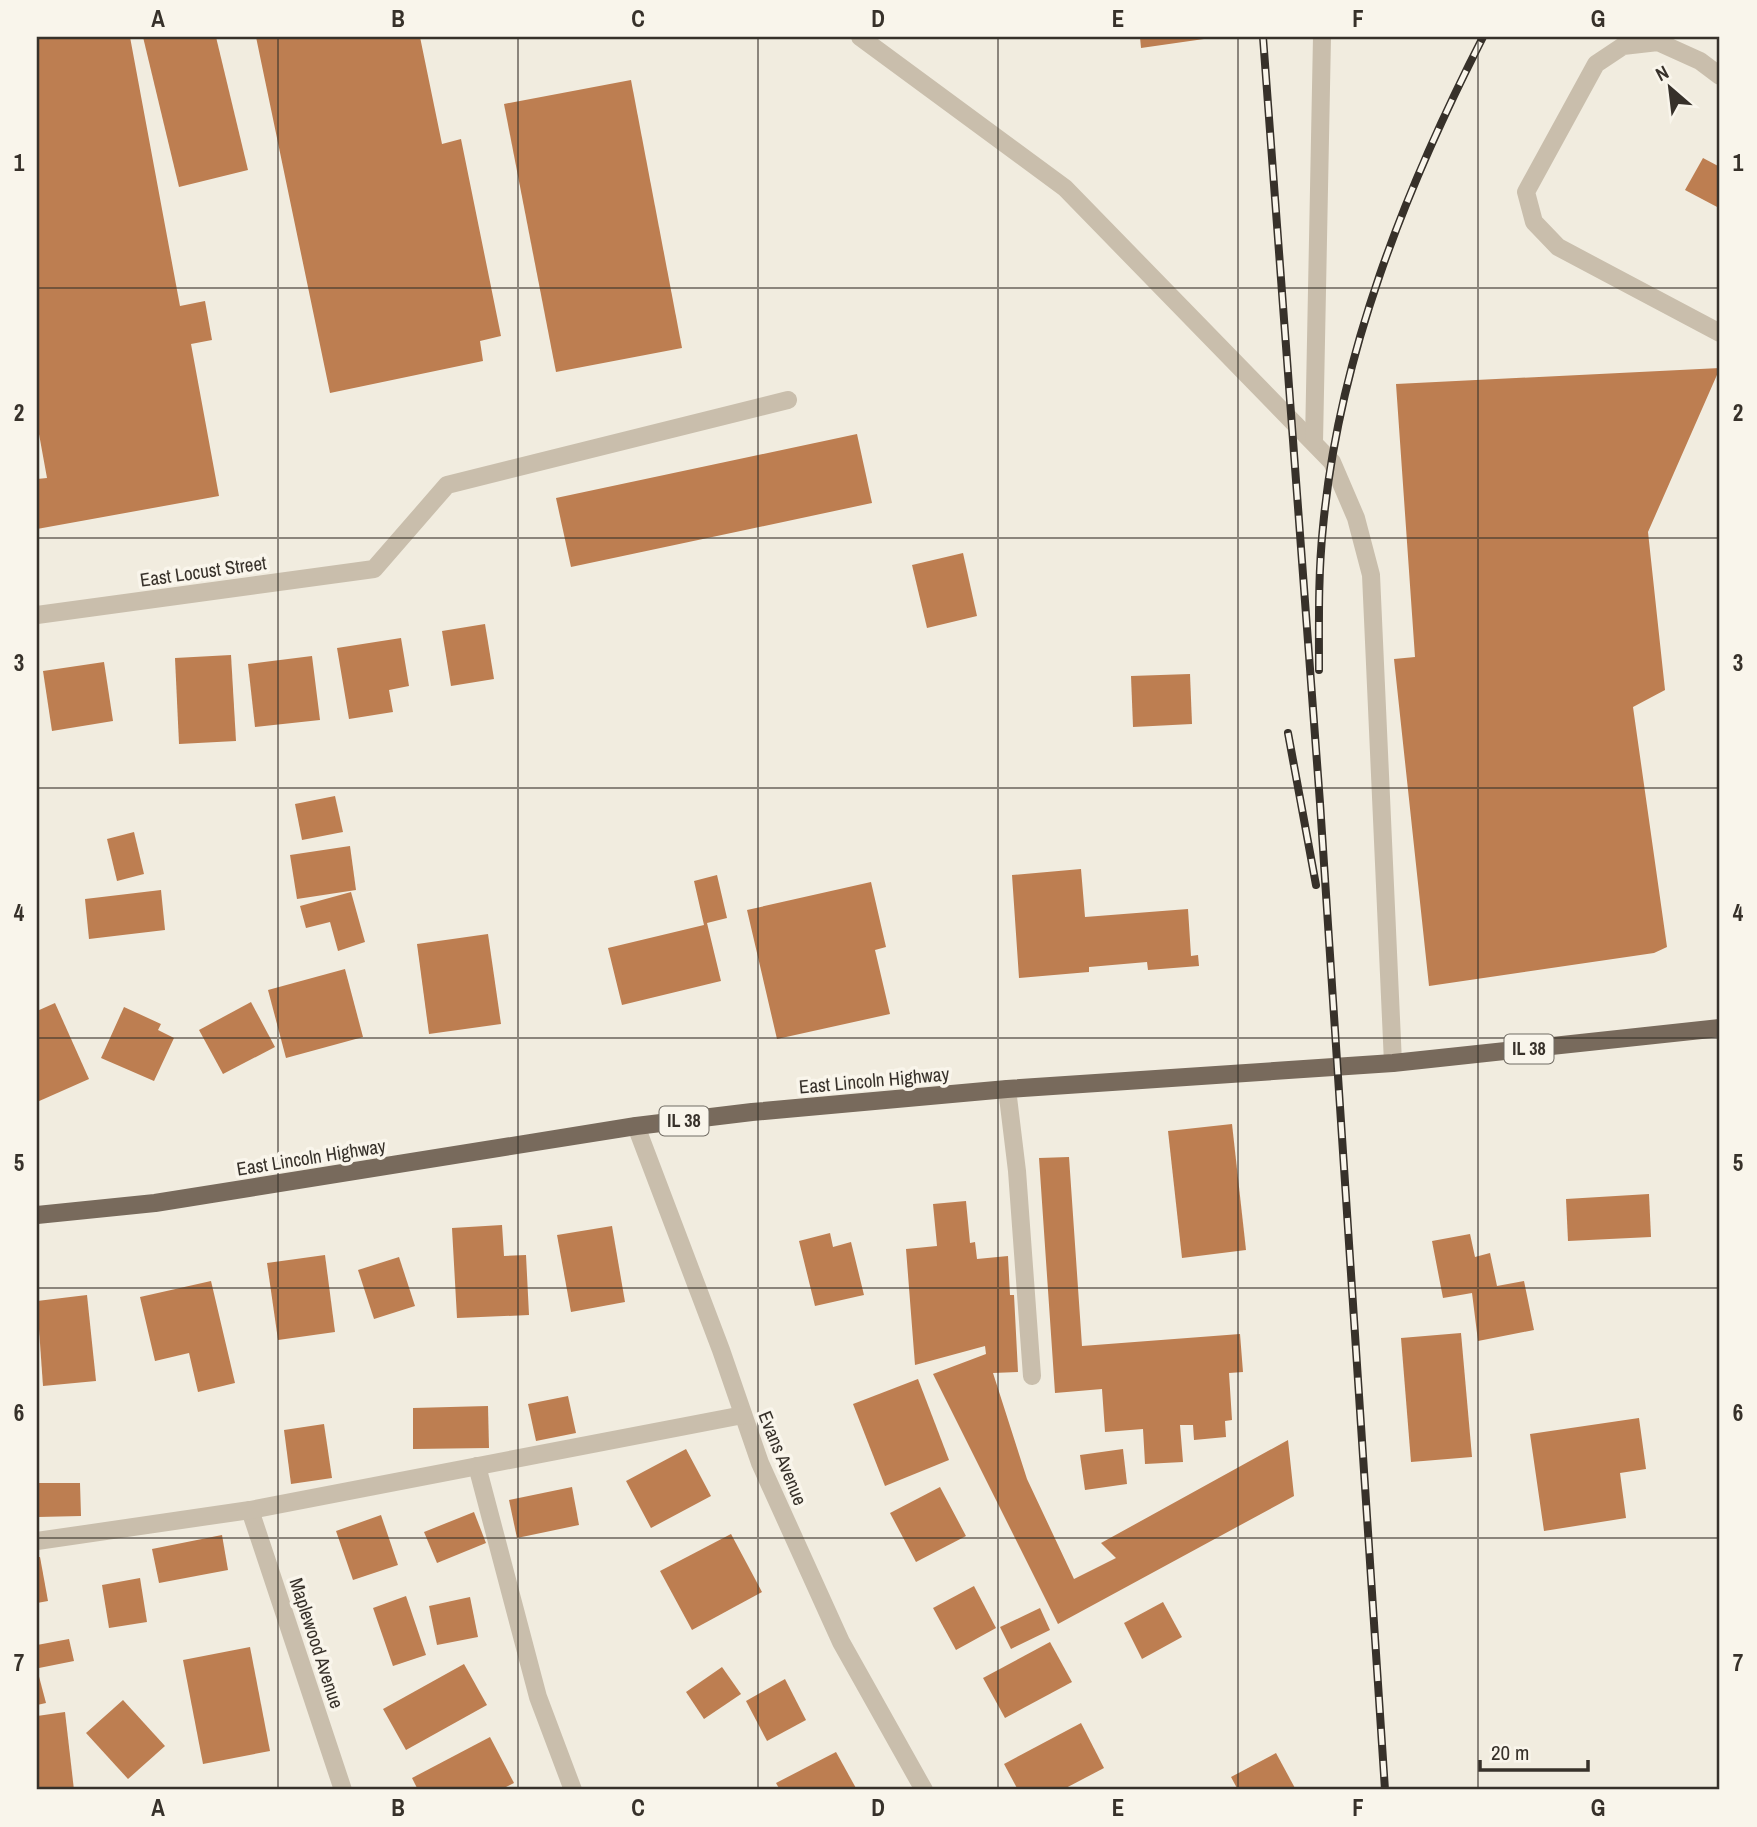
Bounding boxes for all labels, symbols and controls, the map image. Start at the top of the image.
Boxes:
text: A [151,3,165,34]
text: B [391,3,405,34]
text: C [631,3,645,34]
text: D [871,3,885,34]
text: E [1112,3,1124,34]
text: F [1352,3,1364,34]
text: G [1591,3,1605,34]
north arrow [1634,52,1704,122]
text: N [1651,59,1673,87]
text: 1 [14,147,25,178]
text: 1 [1733,147,1744,178]
text: 2 [14,397,24,428]
text: 2 [1733,397,1743,428]
street label: East Locust Street [138,549,269,593]
text: 3 [14,647,24,678]
text: 3 [1733,647,1743,678]
text: 4 [14,897,25,928]
text: 4 [1733,897,1744,928]
road number: IL 38 [1504,1034,1554,1064]
street label: East Lincoln Highway [798,1060,950,1100]
road number: IL 38 [660,1106,708,1136]
street label: East Lincoln Highway [235,1132,388,1182]
text: 5 [14,1147,24,1178]
text: 5 [1733,1147,1743,1178]
text: 6 [14,1397,24,1428]
text: 6 [1733,1397,1743,1428]
street label: Evans Avenue [752,1407,814,1509]
street label: Maplewood Avenue [284,1574,350,1712]
text: 7 [14,1647,24,1678]
text: 7 [1733,1647,1743,1678]
scale bar [1480,1729,1589,1773]
text: 20 m [1491,1738,1529,1767]
text: A [151,1792,165,1823]
text: B [391,1792,405,1823]
text: C [631,1792,645,1823]
text: D [871,1792,885,1823]
text: E [1112,1792,1124,1823]
text: F [1352,1792,1364,1823]
text: G [1591,1792,1605,1823]

